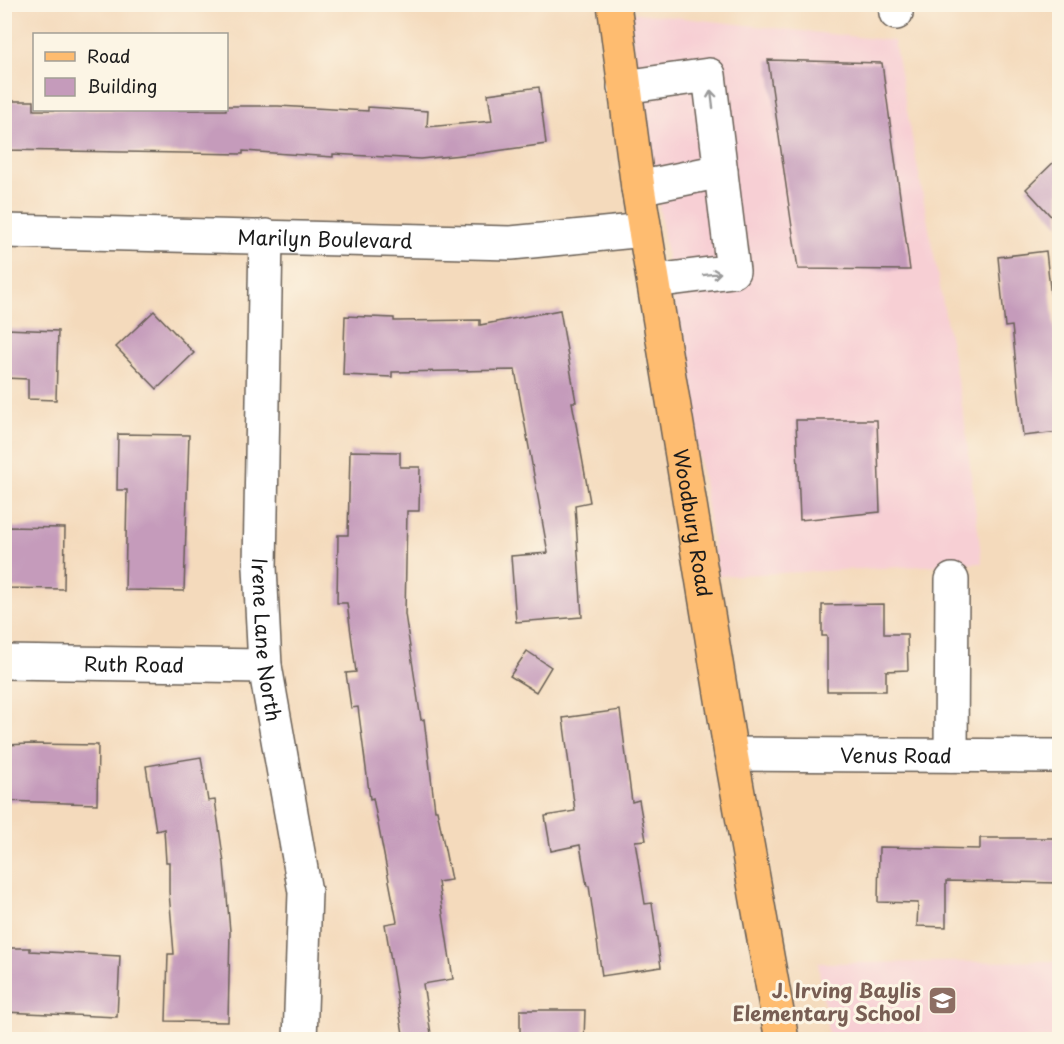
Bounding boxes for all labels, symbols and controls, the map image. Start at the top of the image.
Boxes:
legend [33,33,228,111]
text: Road [87,42,131,69]
text: Building [87,72,157,99]
one-way arrow [706,90,717,110]
street label: Marilyn Boulevard [237,222,413,256]
one-way arrow [701,268,721,279]
street label: Woodbury Road [666,447,720,599]
street label: Irene Lane North [245,558,290,724]
street label: Ruth Road [84,648,184,680]
street label: Venus Road [840,740,952,770]
place label: J. Irving Baylis Elementary School [733,975,921,1028]
school or university icon: J. Irving Baylis Elementary School [926,985,958,1017]

